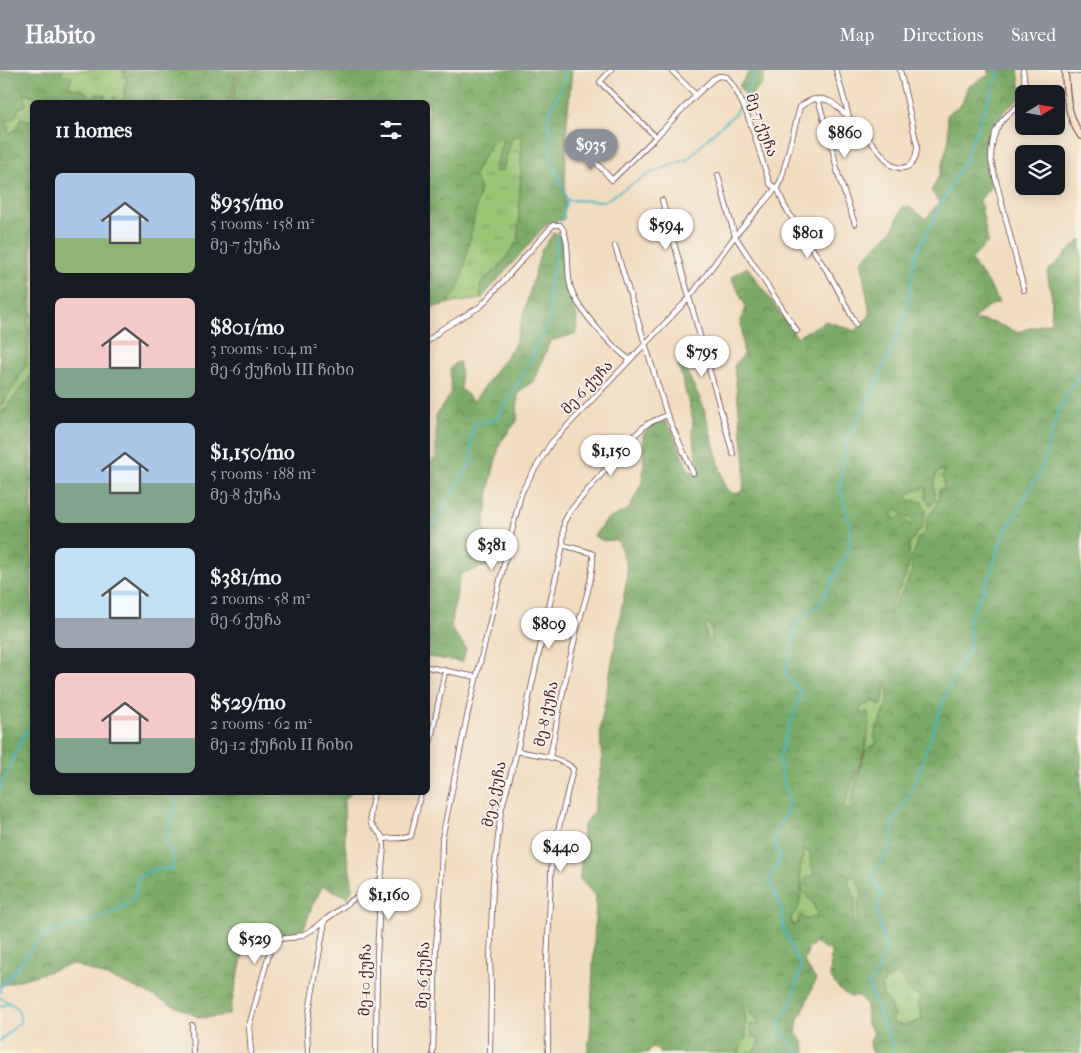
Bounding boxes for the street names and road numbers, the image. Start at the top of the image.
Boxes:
street label: მე-7 ქუჩა [742,91,782,159]
street label: მე-6 ქუჩა [558,356,616,418]
street label: მე-8 ქუჩა [530,680,562,748]
street label: მე-9 ქუჩა [478,759,510,829]
street label: მე-6 ქუჩა [413,941,433,1009]
street label: მე-10 ქუჩა [355,944,375,1016]

